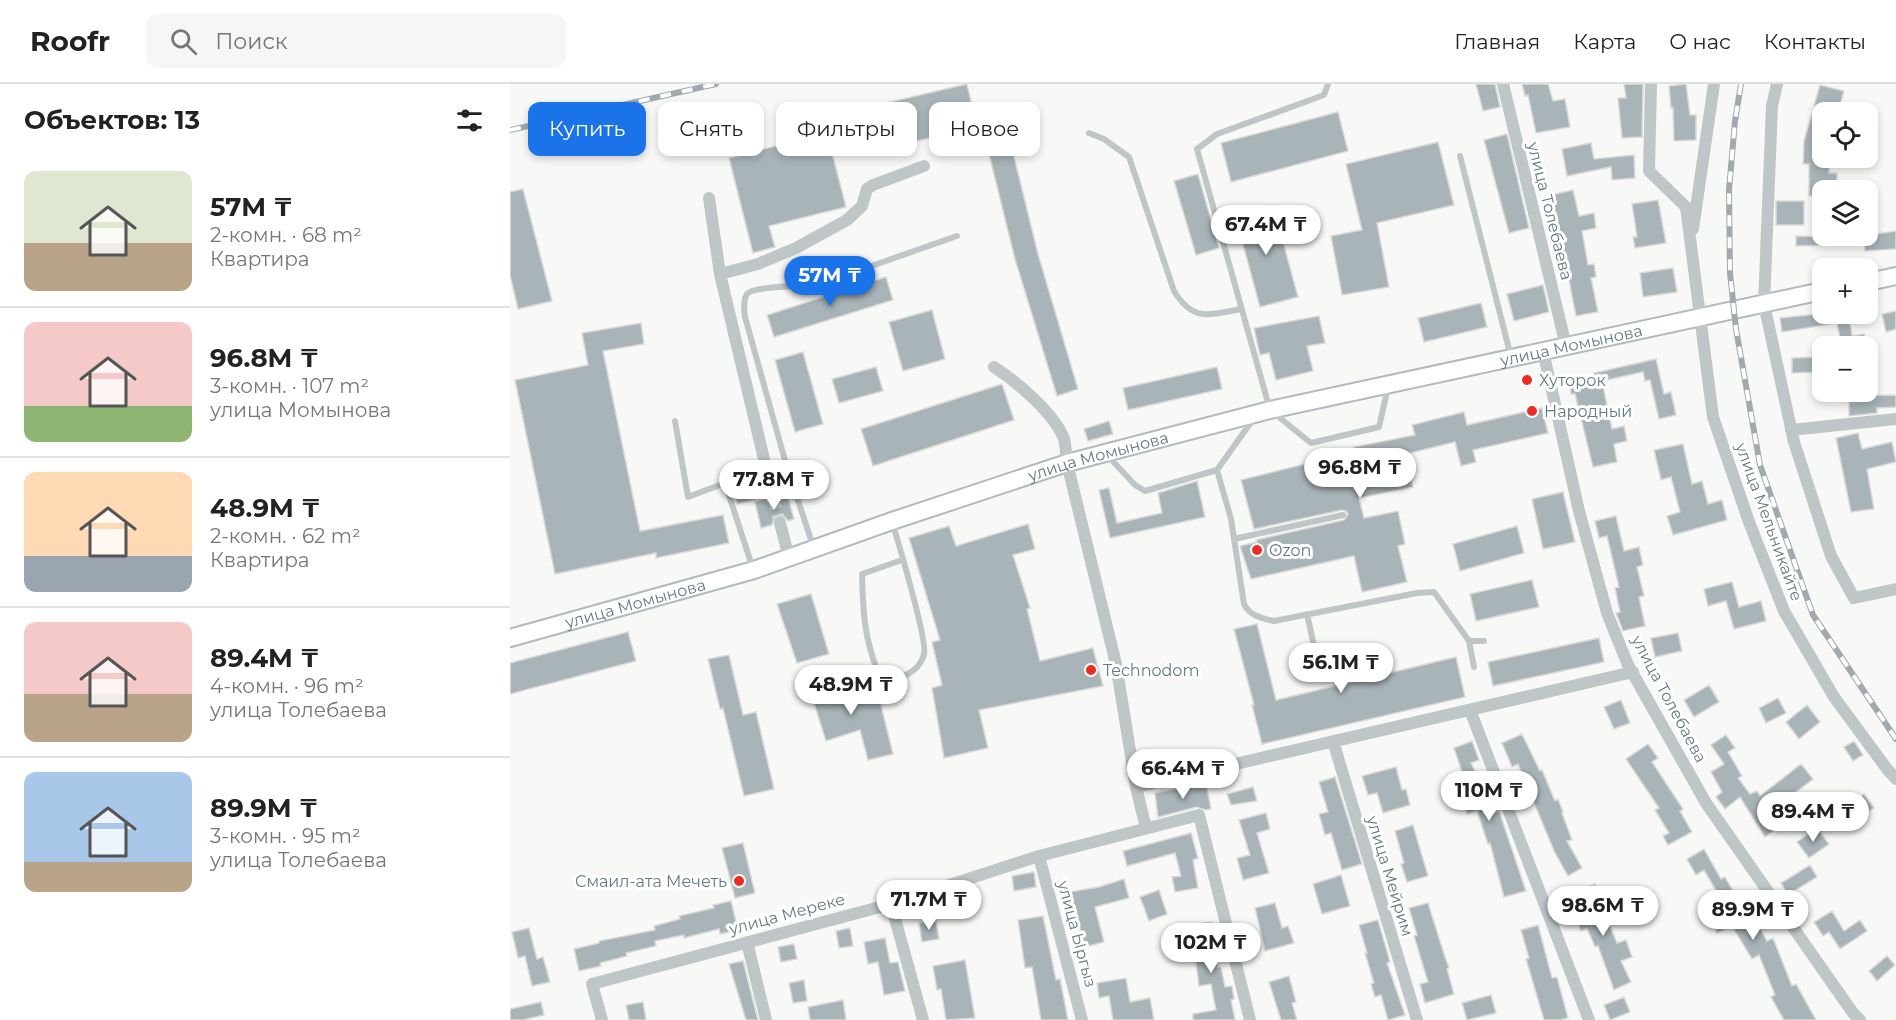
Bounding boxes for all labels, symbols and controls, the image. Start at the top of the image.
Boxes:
search box [146,14,566,68]
text: Roofr [30,24,110,58]
icon: search [167,25,200,58]
text: Поиск [215,28,288,55]
text: Главная [1454,29,1540,54]
text: Карта [1573,29,1636,54]
text: О нас [1669,29,1731,54]
text: Контакты [1764,29,1866,54]
chip: Купить [528,102,646,156]
chip: Снять [658,102,764,156]
chip: Фильтры [776,102,917,156]
chip: Новое [929,102,1040,156]
map controls [1812,102,1878,402]
button: locate [1812,102,1878,168]
text: Объектов: 13 [24,104,200,136]
icon: filters [453,104,486,137]
street label: улица Толебаева [1523,139,1576,282]
button: layers [1812,180,1878,246]
text: 57M ₸ [210,191,292,223]
icon: home [72,195,144,267]
pin: 67.4M ₸ [1211,205,1321,256]
text: 67.4M ₸ [1225,212,1307,236]
text: 2-комн. · 68 m² [210,223,362,247]
text: Квартира [210,247,310,271]
pin: 57M ₸ [788,256,872,307]
button: + [1812,258,1878,324]
text: 57M ₸ [798,263,862,287]
street label: улица Момынова [1497,321,1644,370]
button: − [1812,336,1878,402]
text: 96.8M ₸ [210,342,319,374]
icon: home [72,346,144,418]
place label: Хуторок [1539,371,1606,390]
marker: Хуторок [1520,373,1534,387]
text: 3-комн. · 107 m² [210,374,369,398]
text: улица Момынова [210,398,391,422]
place label: Народный [1544,402,1632,421]
marker: Народный [1525,404,1539,418]
street label: улица Момынова [1024,427,1170,485]
street label: улица Мельникайте [1731,439,1806,604]
pin: 96.8M ₸ [1305,448,1415,499]
text: 96.8M ₸ [1318,455,1402,479]
pin: 77.8M ₸ [719,460,829,511]
text: 77.8M ₸ [733,467,815,491]
text: 48.9M ₸ [210,492,320,524]
icon: home [72,496,144,568]
text: 2-комн. · 62 m² [210,524,361,548]
place label: Ozon [1269,541,1311,560]
marker: Ozon [1250,543,1264,557]
text: Квартира [210,548,310,572]
street label: улица Момынова [562,574,708,632]
street label: улица Толебаева [1627,631,1711,766]
text: 89.4M ₸ [210,642,319,674]
pin: 56.1M ₸ [1286,643,1396,694]
icon: home [72,646,144,718]
text: 56.1M ₸ [1303,650,1379,674]
place label: Technodom [1103,661,1199,680]
marker: Technodom [1084,663,1098,677]
pin: 48.9M ₸ [796,665,906,716]
text: 48.9M ₸ [809,672,893,696]
text: 4-комн. · 96 m² [210,674,364,698]
text: улица Толебаева [210,698,387,722]
pin: 66.4M ₸ [1128,749,1238,800]
text: 66.4M ₸ [1141,756,1225,780]
pin: 110M ₸ [1440,771,1538,822]
text: 110M ₸ [1455,778,1523,802]
text: 89.9M ₸ [210,792,318,824]
pin: 89.4M ₸ [1758,792,1868,843]
icon: home [72,796,144,868]
text: 89.4M ₸ [1771,799,1855,823]
street label: улица Мейрим [1362,812,1417,939]
text: 3-комн. · 95 m² [210,824,361,848]
text: улица Толебаева [210,848,387,872]
place label: Смаил-ата Мечеть [575,872,727,891]
marker: Смаил-ата Мечеть [732,874,746,888]
street label: улица Ыргыз [1053,878,1100,989]
pin: 71.7M ₸ [874,880,984,931]
pin: 98.6M ₸ [1548,886,1658,937]
text: 71.7M ₸ [890,887,968,911]
street label: улица Мереке [726,889,847,939]
pin: 89.9M ₸ [1698,890,1808,941]
text: 98.6M ₸ [1561,893,1645,917]
text: 89.9M ₸ [1712,897,1795,921]
pin: 102M ₸ [1162,923,1260,974]
text: 102M ₸ [1175,930,1247,954]

